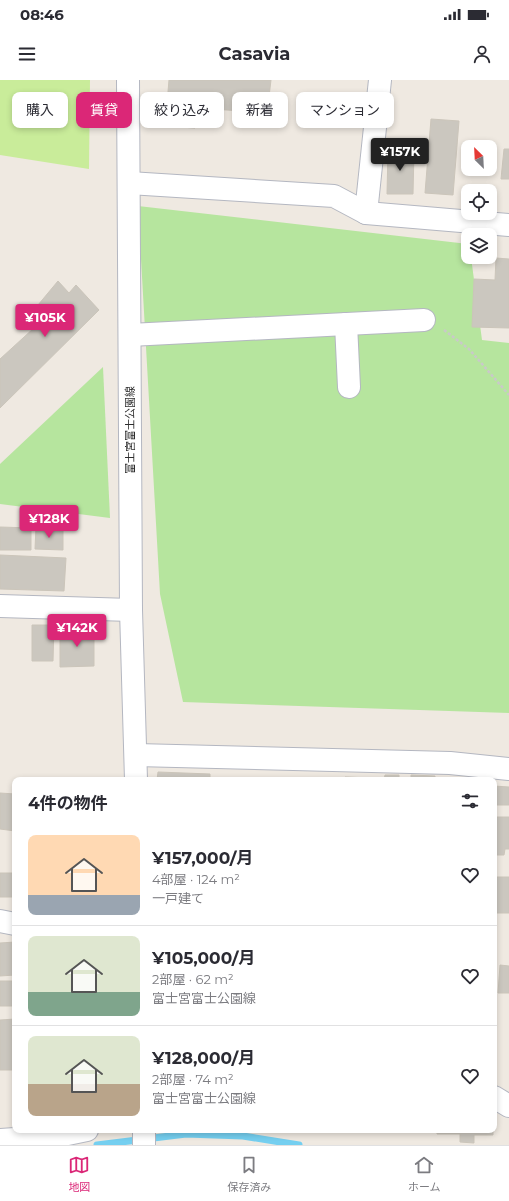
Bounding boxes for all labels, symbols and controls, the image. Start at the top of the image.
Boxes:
text: 08:46 [20,5,64,24]
icon: menu [16,43,38,65]
text: Casavia [219,43,290,65]
icon: person [471,43,493,65]
chip: 購入 [12,92,68,128]
chip: 賃貸 [76,92,132,128]
chip: 絞り込み [140,92,224,128]
chip: 新着 [232,92,288,128]
chip: マンション [296,92,394,128]
pin: ¥157K [372,138,428,172]
north arrow [461,140,497,176]
map controls [461,140,497,264]
text: ¥157K [380,143,420,159]
button: locate [461,184,497,220]
button: layers [461,228,497,264]
pin: ¥105K [17,304,73,338]
text: ¥105K [24,309,66,325]
street label: 富士宮富士公園線 [123,386,137,474]
pin: ¥128K [21,505,77,539]
text: ¥128K [29,510,69,526]
pin: ¥142K [49,614,105,648]
text: ¥142K [56,619,98,635]
icon: filters [459,790,481,812]
text: 4件の物件 [28,793,108,813]
text: ¥157,000/月 [152,848,254,868]
icon: home [60,851,108,899]
icon: heart [459,864,481,886]
text: 4部屋 · 124 m² [152,871,240,887]
text: 一戸建て [152,890,204,906]
text: ¥105,000/月 [152,948,256,968]
icon: home [60,952,108,1000]
icon: heart [459,965,481,987]
text: 2部屋 · 62 m² [152,971,234,987]
text: 富士宮富士公園線 [152,990,256,1006]
text: ¥128,000/月 [152,1048,255,1068]
icon: home [60,1052,108,1100]
icon: heart [459,1065,481,1087]
text: 2部屋 · 74 m² [152,1071,234,1087]
text: 富士宮富士公園線 [152,1090,256,1106]
tab: 地図 [68,1154,90,1194]
tab: 保存済み [227,1154,271,1194]
tab: ホーム [408,1154,441,1194]

